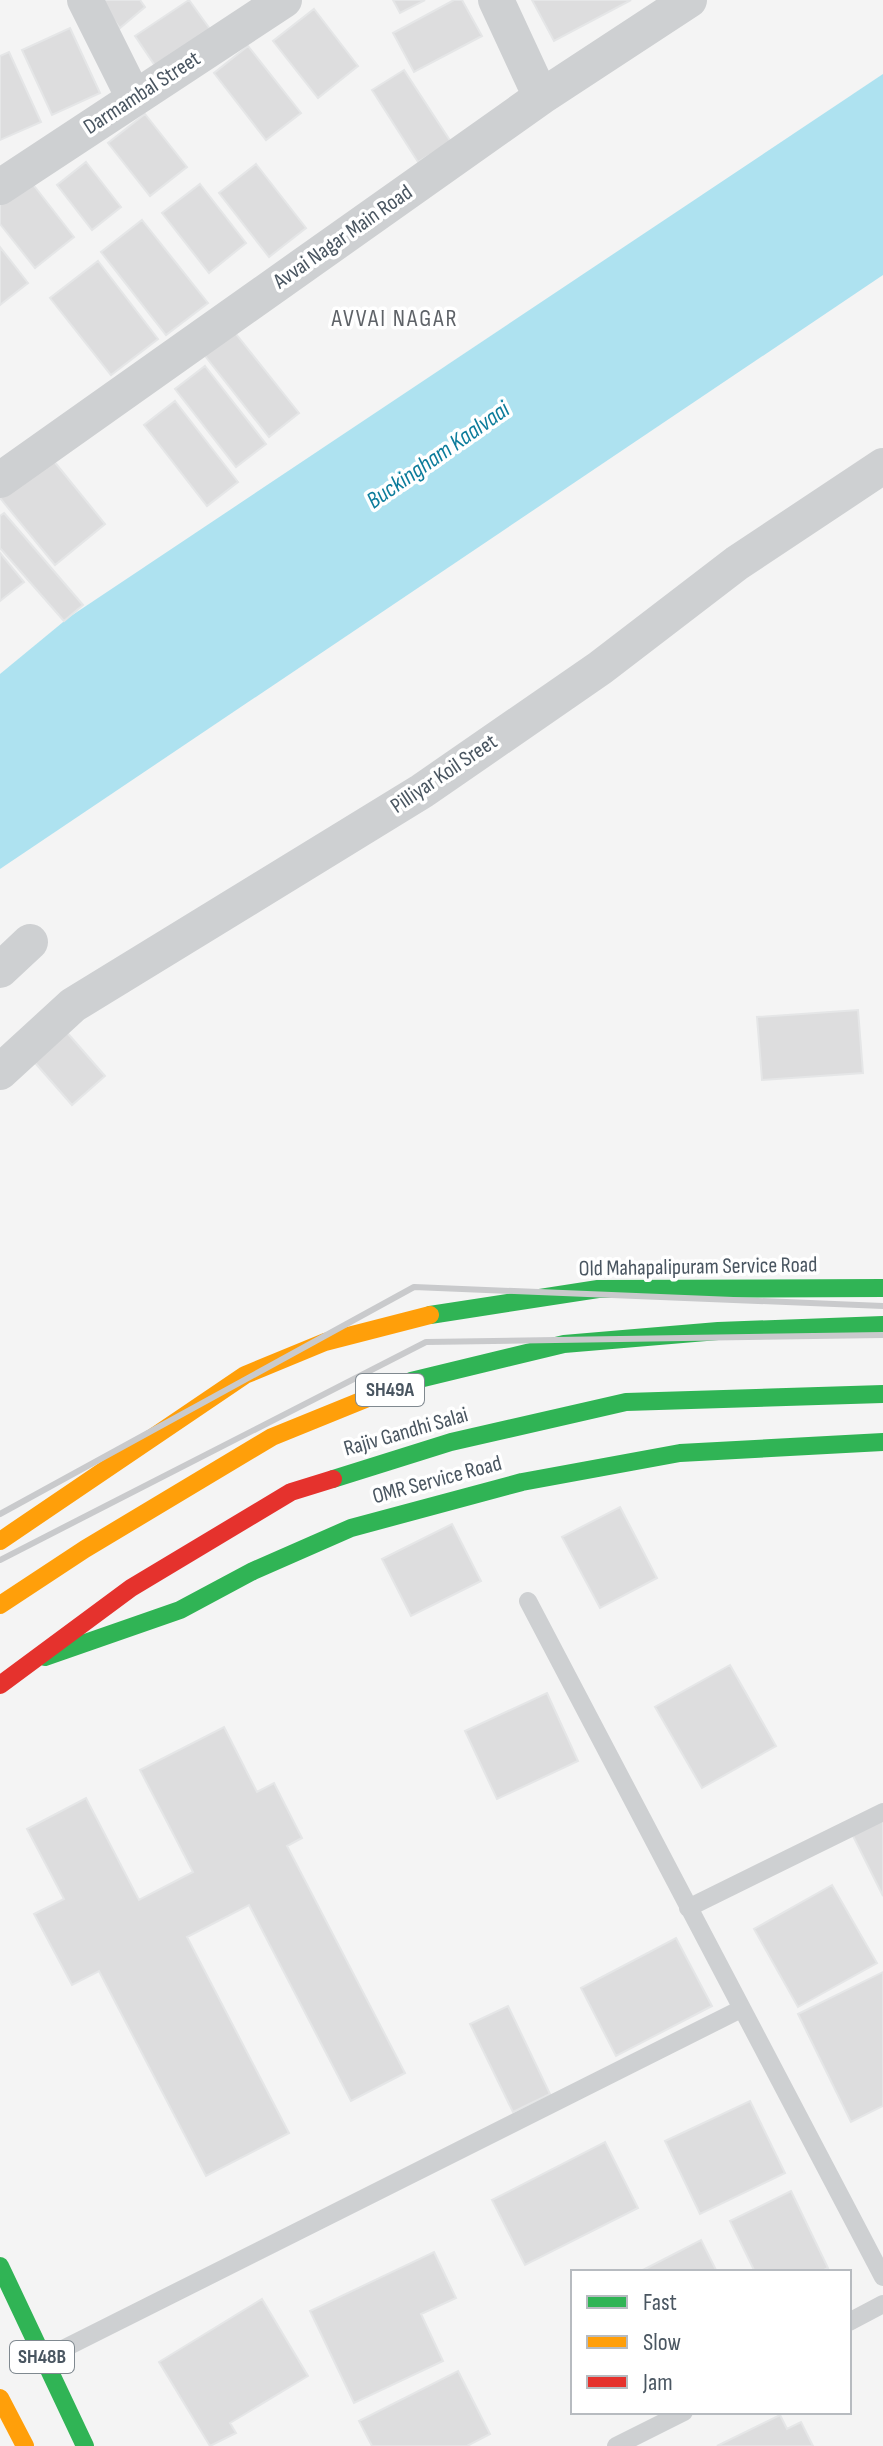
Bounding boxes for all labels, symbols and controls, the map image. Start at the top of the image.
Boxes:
street label: Darmambal Street [79,45,206,141]
street label: Avvai Nagar Main Road [267,179,418,296]
district label: AVVAI NAGAR [330,304,459,333]
water label: Buckingham Kaalvaai [361,395,516,515]
street label: Pilliyar Koil Sreet [386,728,503,819]
street label: Old Mahapalipuram Service Road [578,1251,818,1283]
road number: SH49A [356,1374,424,1406]
street label: Rajiv Gandhi Salai [341,1401,471,1463]
street label: OMR Service Road [369,1450,505,1510]
legend [571,2270,851,2414]
text: Fast [643,2288,677,2317]
text: Slow [643,2328,681,2357]
road number: SH48B [10,2341,74,2373]
text: Jam [642,2368,673,2397]

